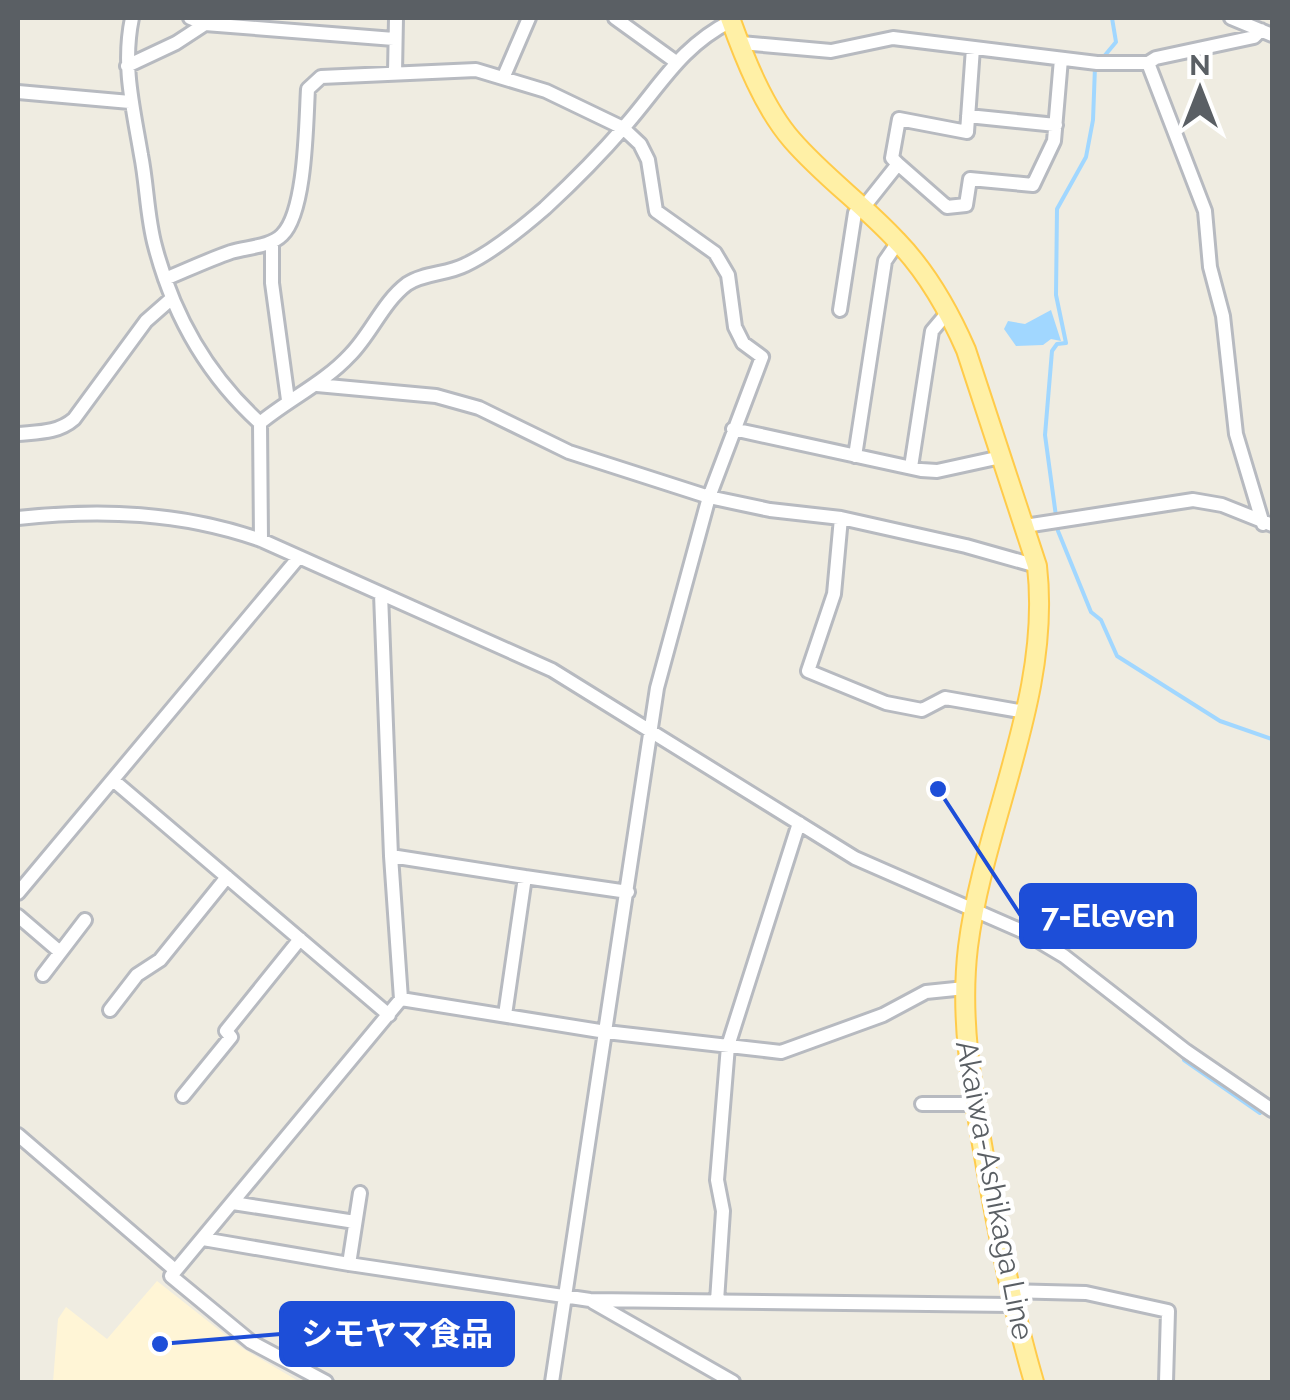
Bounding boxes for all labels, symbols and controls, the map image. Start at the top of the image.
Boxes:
north arrow [1150,40,1250,140]
text: N [1189,49,1211,82]
callout: 7-Eleven [1021,885,1195,947]
text: 7-Eleven [1041,897,1175,934]
street label: Akaiwa-Ashikaga Line [949,1037,1041,1343]
callout: シモヤマ食品 [281,1303,513,1365]
text: シモヤマ食品 [301,1315,493,1352]

